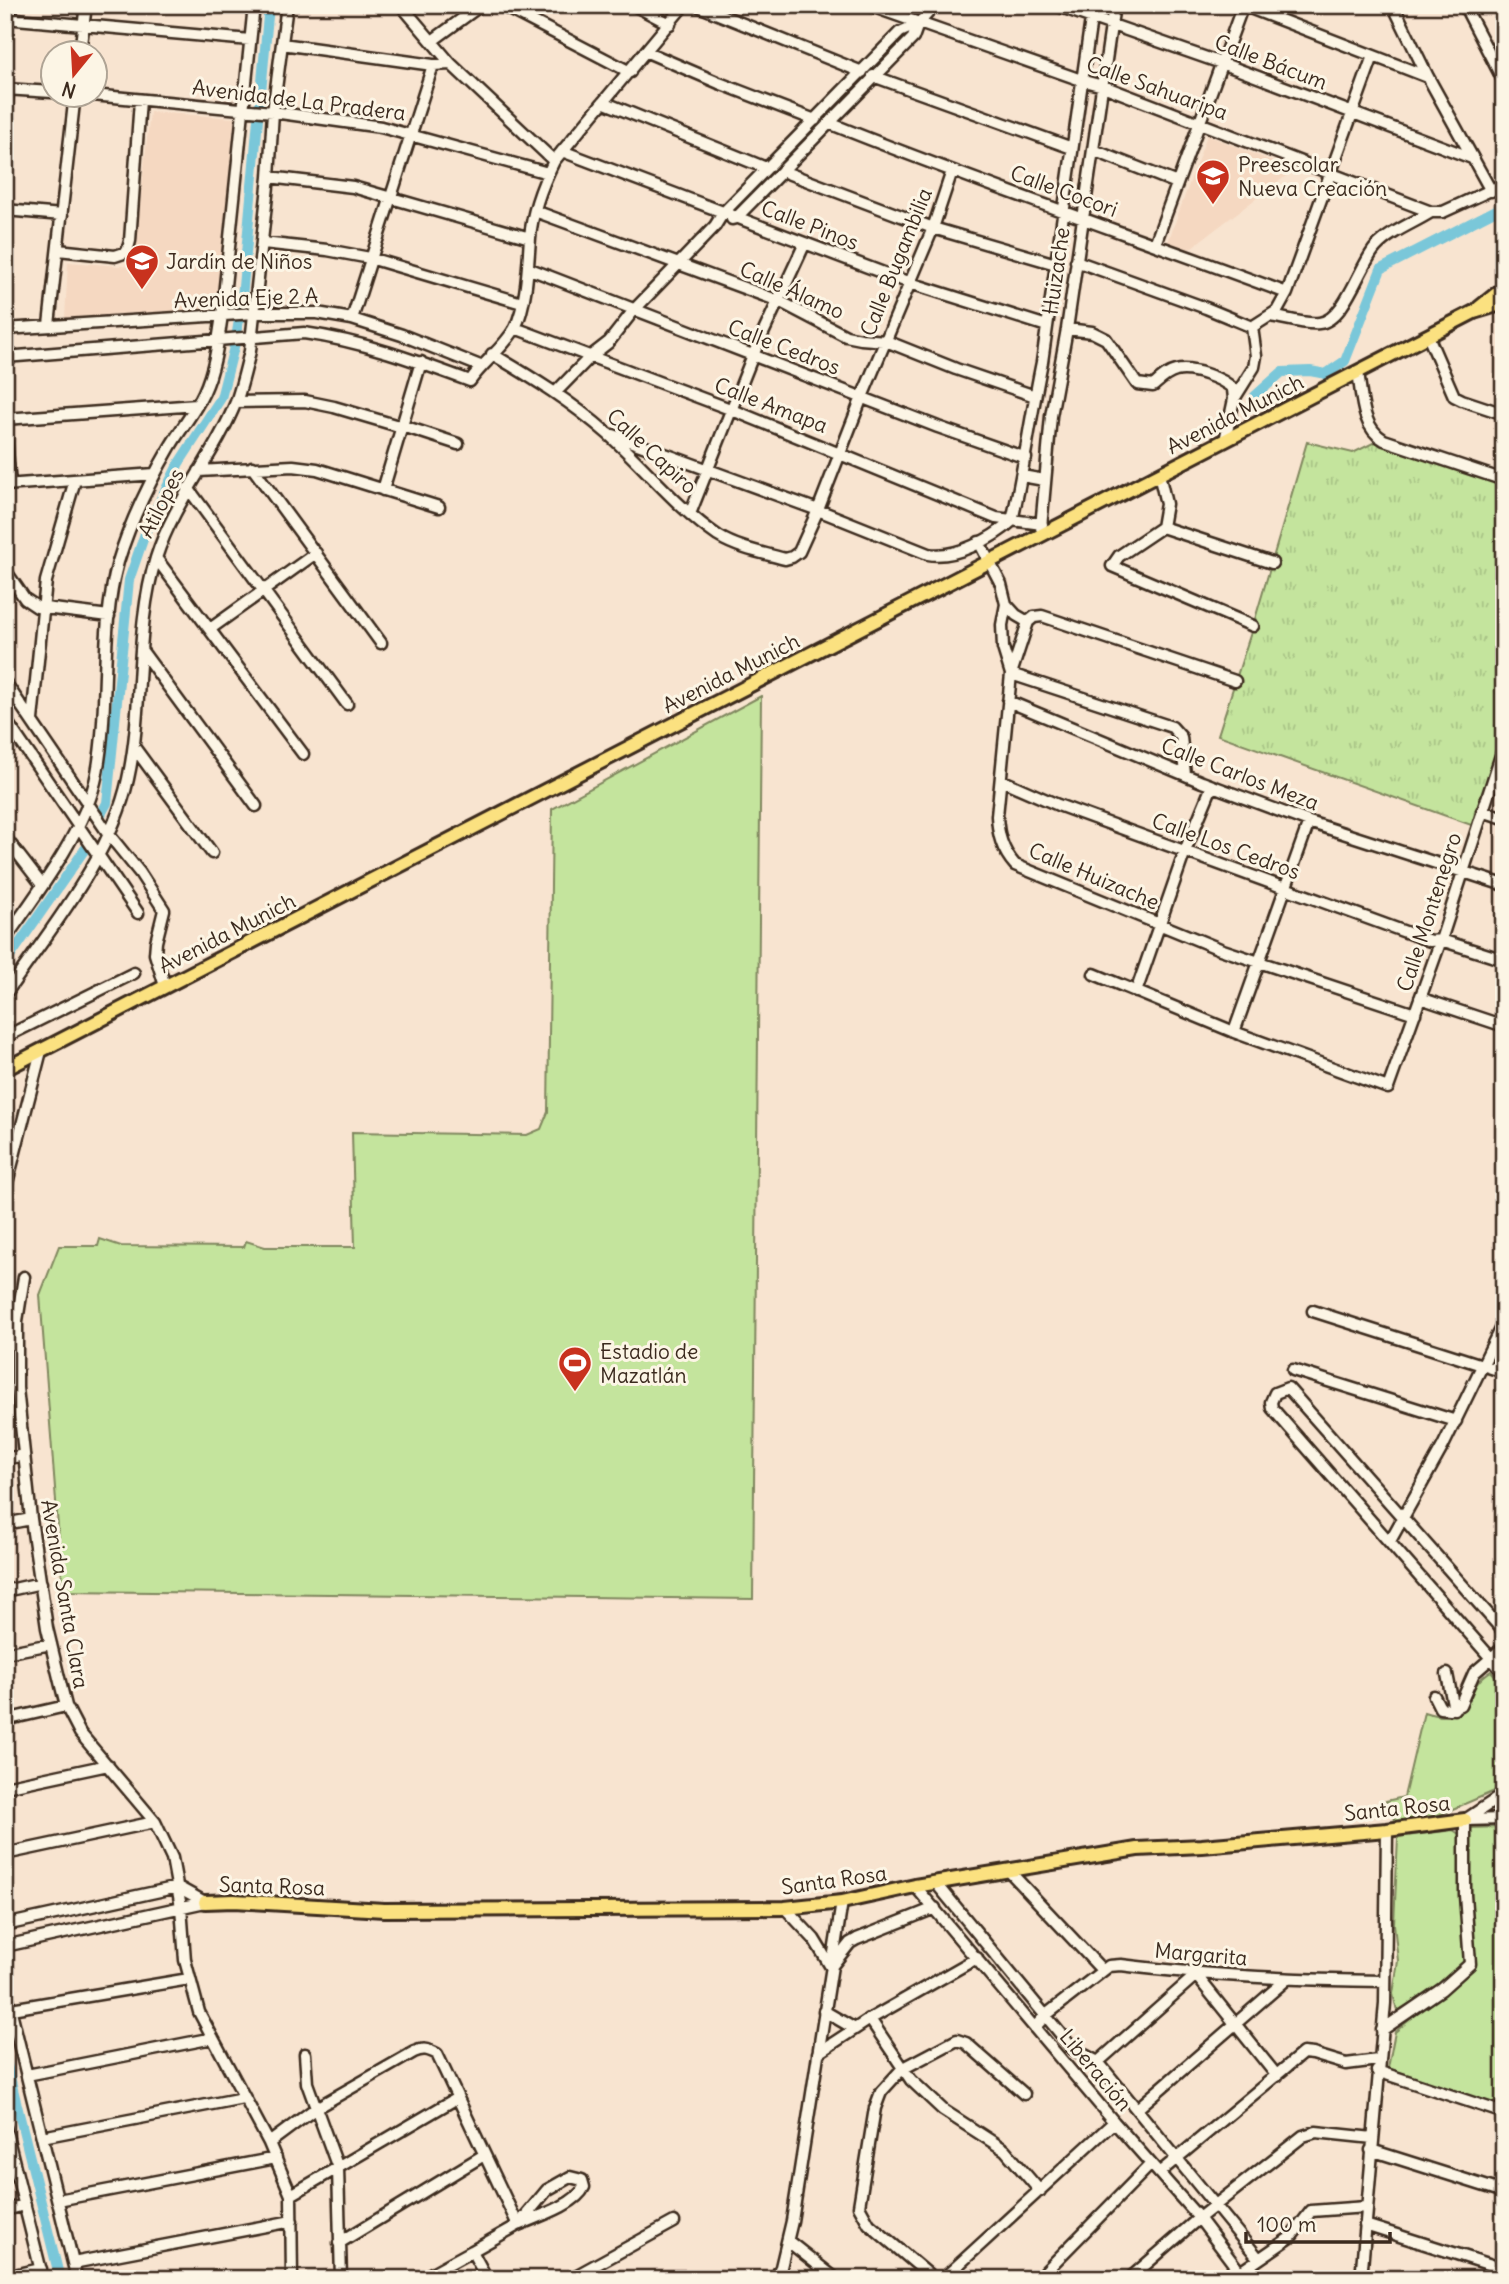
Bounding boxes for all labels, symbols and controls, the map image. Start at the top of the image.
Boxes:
street label: Calle Bácum [1211,28,1331,96]
north arrow [38,38,108,108]
street label: Calle Sahuaripa [1083,50,1231,126]
street label: Avenida de La Pradera [191,74,407,126]
text: N [59,77,79,104]
place label: Preescolar Nueva Creación [1238,151,1387,202]
school or university icon: Preescolar Nueva Creación [1194,157,1232,206]
street label: Calle Cocori [1007,159,1121,223]
street label: Calle Bugambilia [854,184,938,340]
street label: Calle Pinos [757,194,863,256]
street label: Huizache [1037,226,1075,316]
school or university icon: Jardín de Niños [123,242,161,291]
place label: Jardín de Niños [166,248,312,275]
street label: Calle Álamo [735,255,849,325]
street label: Avenida Eje 2 A [173,282,319,314]
street label: Calle Cedros [724,313,844,381]
street label: Avenida Munich [1162,368,1308,460]
street label: Calle Amapa [711,371,831,439]
street label: Calle Capiro [601,402,703,500]
street label: Atilopes [132,464,190,542]
street label: Avenida Munich [658,627,804,719]
street label: Calle Carlos Meza [1157,732,1323,816]
street label: Calle Los Cedros [1148,807,1304,885]
street label: Calle Montenegro [1391,829,1467,995]
street label: Calle Huizache [1025,836,1163,916]
street label: Avenida Munich [154,887,300,979]
place label: Estadio de Mazatlán [600,1338,698,1389]
sports icon: Estadio de Mazatlán [556,1344,594,1393]
street label: Avenida Santa Clara [35,1497,95,1691]
street label: Santa Rosa [1343,1789,1451,1827]
street label: Santa Rosa [780,1859,888,1901]
street label: Santa Rosa [218,1871,326,1901]
street label: Margarita [1153,1936,1249,1972]
street label: Liberación [1054,2024,1138,2116]
scale bar [1246,2200,1390,2244]
text: 100 m [1257,2211,1316,2238]

